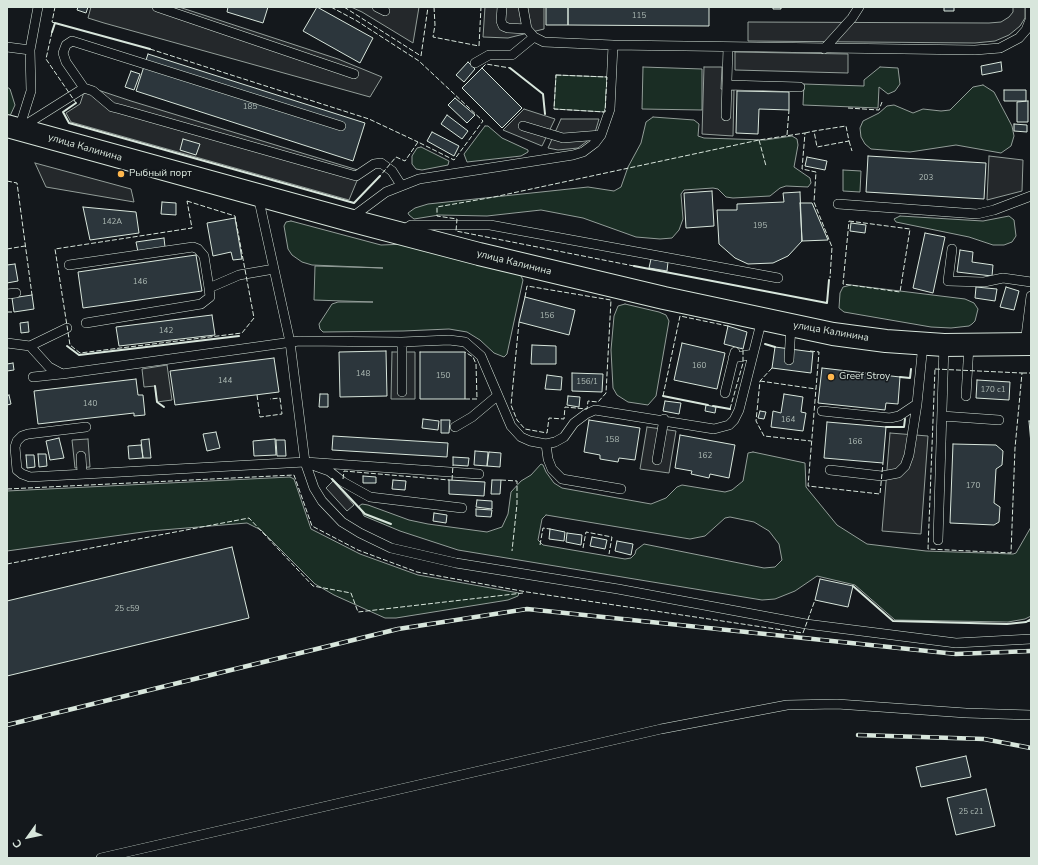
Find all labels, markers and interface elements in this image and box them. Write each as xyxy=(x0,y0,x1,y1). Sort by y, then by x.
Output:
house number: 115 xyxy=(632,11,646,21)
house number: 185 xyxy=(243,102,257,112)
street label: улица Калинина xyxy=(46,132,124,164)
place label: Рыбный порт xyxy=(129,168,192,180)
marker: Рыбный порт xyxy=(116,169,126,179)
house number: 203 xyxy=(919,173,933,183)
house number: 142А xyxy=(102,217,122,227)
house number: 195 xyxy=(753,221,767,231)
street label: улица Калинина xyxy=(475,248,553,278)
house number: 146 xyxy=(133,277,147,287)
house number: 156 xyxy=(540,311,554,321)
street label: улица Калинина xyxy=(792,319,870,345)
house number: 142 xyxy=(159,326,173,336)
house number: 160 xyxy=(692,361,706,371)
house number: 148 xyxy=(356,369,370,379)
house number: 150 xyxy=(436,371,450,381)
place label: Greef Stroy xyxy=(839,371,890,383)
marker: Greef Stroy xyxy=(826,372,836,382)
house number: 144 xyxy=(218,376,232,386)
house number: 156/1 xyxy=(576,377,598,387)
house number: 170 с1 xyxy=(980,385,1006,395)
house number: 140 xyxy=(83,399,97,409)
house number: 164 xyxy=(781,415,795,425)
house number: 158 xyxy=(605,435,619,445)
house number: 166 xyxy=(848,437,862,447)
house number: 162 xyxy=(698,451,712,461)
house number: 170 xyxy=(966,481,980,491)
house number: 25 с59 xyxy=(114,604,140,614)
house number: 25 с21 xyxy=(958,807,984,817)
north arrow xyxy=(8,817,48,857)
text: С xyxy=(9,837,26,851)

